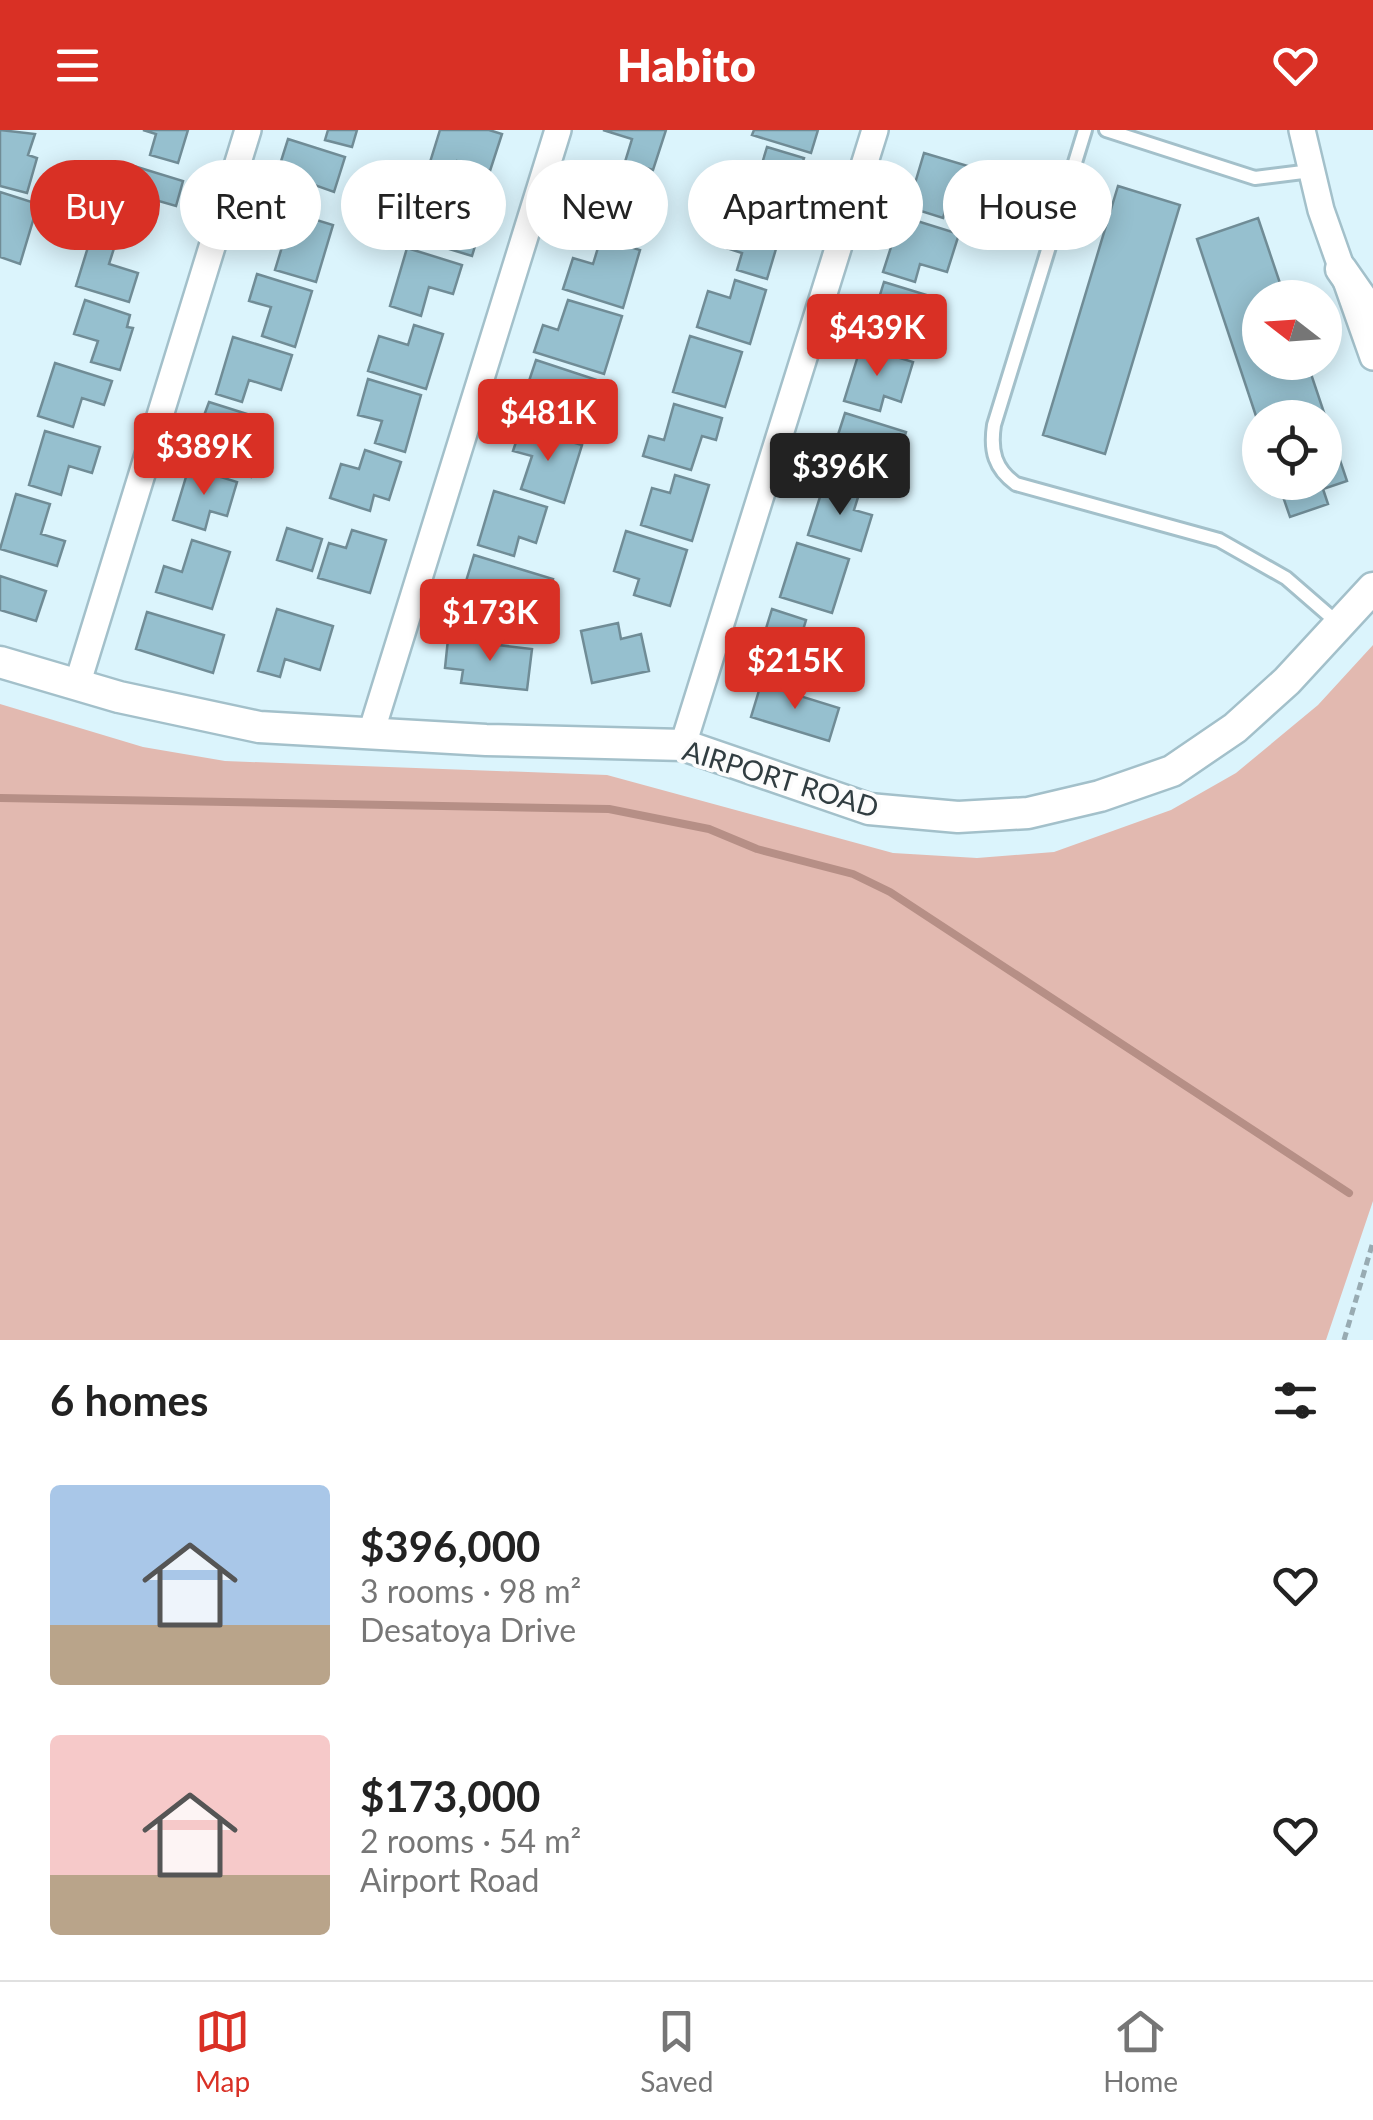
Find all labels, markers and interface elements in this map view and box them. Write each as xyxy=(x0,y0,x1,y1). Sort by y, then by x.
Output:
icon: menu xyxy=(50,38,105,93)
text: Habito xyxy=(617,38,756,92)
icon: heart xyxy=(1268,38,1323,93)
chip: Buy xyxy=(30,160,160,250)
chip: Rent xyxy=(180,160,321,250)
chip: Filters xyxy=(341,160,506,250)
chip: New xyxy=(526,160,668,250)
chip: Apartment xyxy=(688,160,923,250)
chip: House xyxy=(943,160,1112,250)
north arrow xyxy=(1242,280,1342,380)
map controls xyxy=(1242,280,1342,500)
pin: $439K xyxy=(807,294,947,379)
text: $439K xyxy=(829,307,925,346)
pin: $481K xyxy=(478,379,618,464)
text: $481K xyxy=(500,392,596,431)
button: locate xyxy=(1242,400,1342,500)
pin: $389K xyxy=(134,413,274,498)
text: $389K xyxy=(156,426,252,465)
pin: $396K xyxy=(770,433,910,518)
text: $396K xyxy=(792,446,888,485)
pin: $173K xyxy=(420,579,560,664)
text: $173K xyxy=(442,592,538,631)
pin: $215K xyxy=(725,627,865,712)
text: $215K xyxy=(747,640,843,679)
street label: AIRPORT ROAD xyxy=(679,732,883,824)
icon: filters xyxy=(1268,1373,1323,1428)
text: 6 homes xyxy=(50,1375,208,1425)
text: $396,000 xyxy=(360,1521,540,1571)
icon: home xyxy=(130,1525,250,1645)
icon: heart xyxy=(1268,1558,1323,1613)
text: 3 rooms · 98 m² xyxy=(360,1571,581,1610)
text: Desatoya Drive xyxy=(360,1610,576,1649)
text: $173,000 xyxy=(360,1771,540,1821)
icon: home xyxy=(130,1775,250,1895)
icon: heart xyxy=(1268,1808,1323,1863)
text: 2 rooms · 54 m² xyxy=(360,1821,581,1860)
text: Airport Road xyxy=(360,1860,539,1899)
tab: Map xyxy=(195,2004,250,2098)
tab: Saved xyxy=(640,2004,713,2098)
tab: Home xyxy=(1103,2004,1178,2098)

